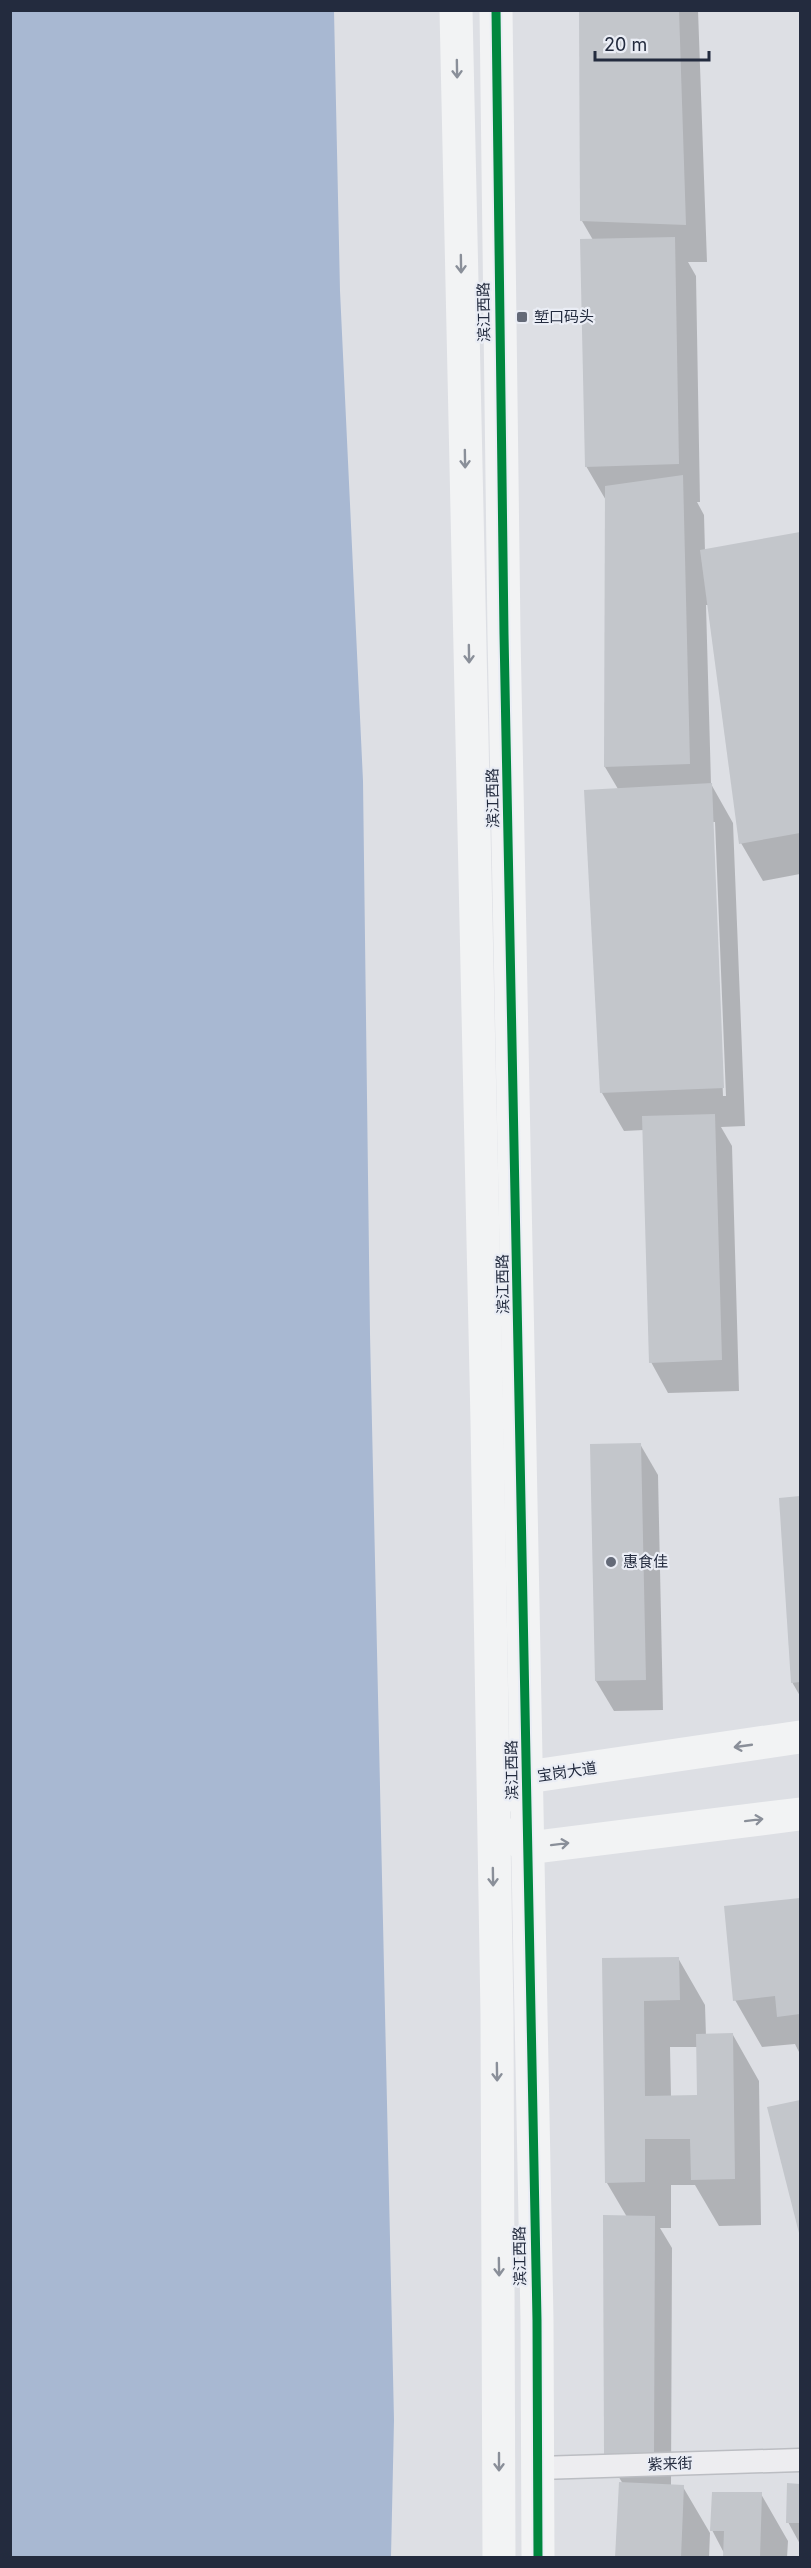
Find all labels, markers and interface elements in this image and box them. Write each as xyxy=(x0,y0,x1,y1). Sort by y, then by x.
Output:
scale bar xyxy=(595,24,709,62)
text: 20 m xyxy=(604,34,647,55)
one-way arrow xyxy=(451,58,463,78)
one-way arrow xyxy=(455,253,466,273)
street label: 滨江西路 xyxy=(473,282,494,342)
place label: 堑口码头 xyxy=(534,307,594,326)
marker: 堑口码头 xyxy=(515,310,529,324)
one-way arrow xyxy=(459,448,471,468)
one-way arrow xyxy=(463,643,475,663)
street label: 滨江西路 xyxy=(482,768,503,828)
street label: 滨江西路 xyxy=(492,1254,513,1314)
place label: 惠食佳 xyxy=(623,1552,668,1571)
marker: 惠食佳 xyxy=(604,1555,618,1569)
street label: 滨江西路 xyxy=(501,1740,522,1800)
one-way arrow xyxy=(733,1740,753,1751)
street label: 宝岗大道 xyxy=(536,1758,598,1785)
one-way arrow xyxy=(744,1814,763,1825)
one-way arrow xyxy=(550,1839,570,1850)
one-way arrow xyxy=(488,1867,499,1887)
one-way arrow xyxy=(491,2062,503,2082)
street label: 滨江西路 xyxy=(509,2226,530,2286)
one-way arrow xyxy=(493,2257,505,2277)
one-way arrow xyxy=(493,2452,505,2472)
street label: 紫来街 xyxy=(647,2453,693,2474)

